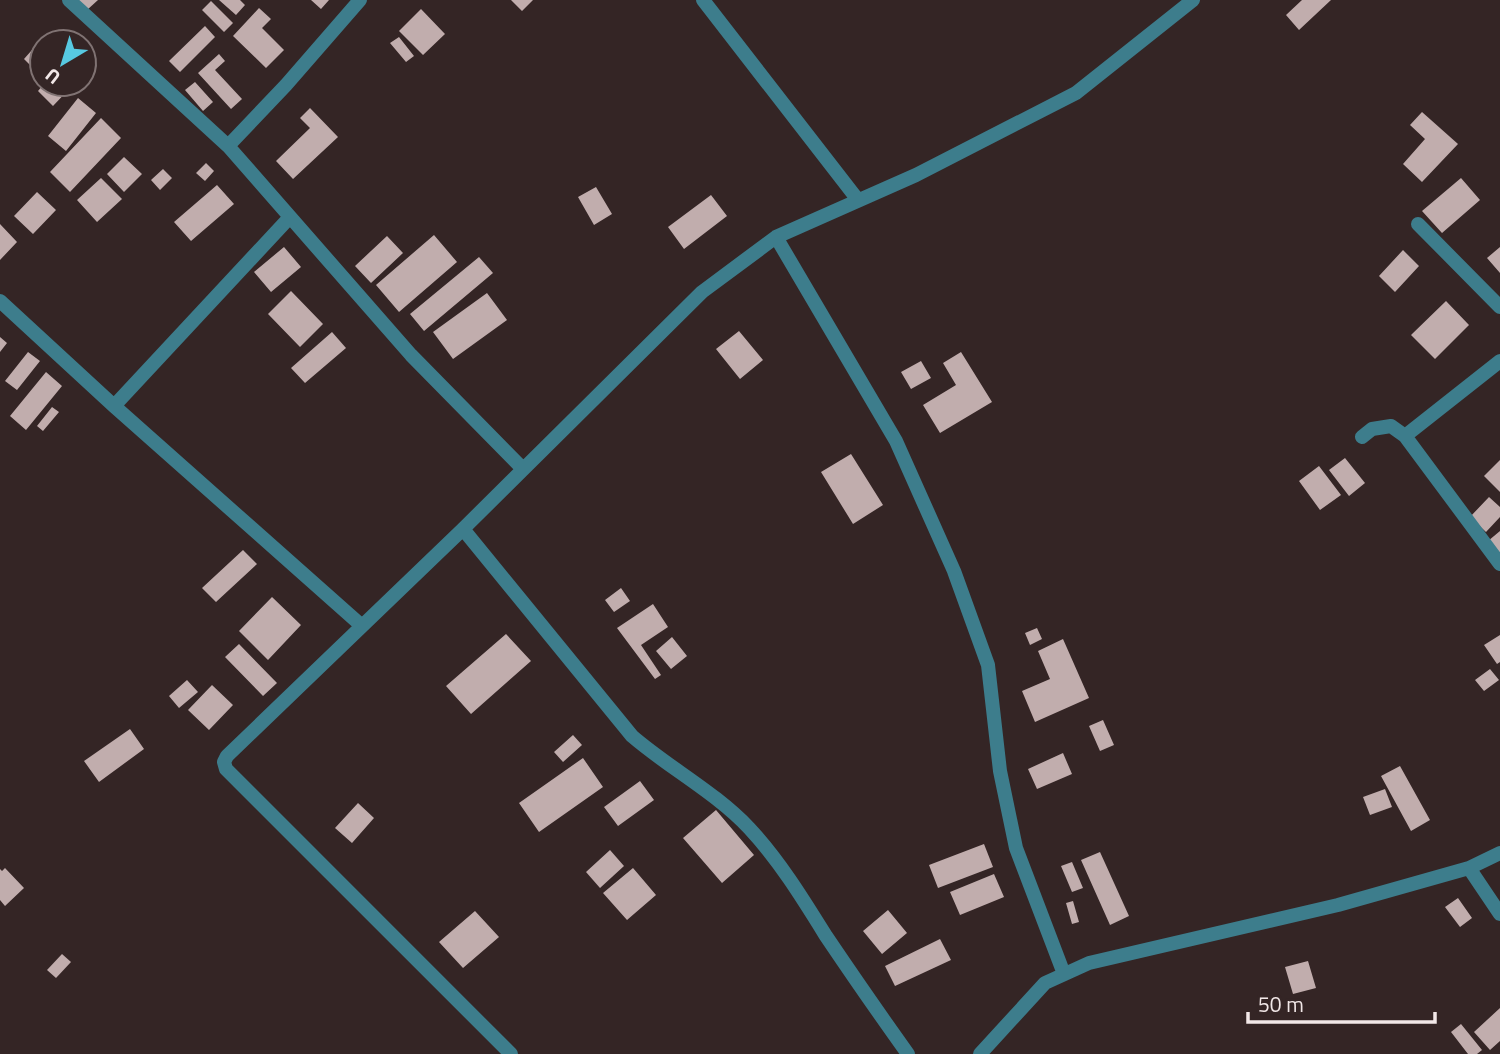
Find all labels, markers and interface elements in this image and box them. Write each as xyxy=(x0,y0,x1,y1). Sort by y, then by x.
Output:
north arrow xyxy=(28,28,98,98)
text: U xyxy=(38,62,66,92)
scale bar xyxy=(1248,981,1435,1025)
text: 50 m xyxy=(1258,988,1304,1020)

